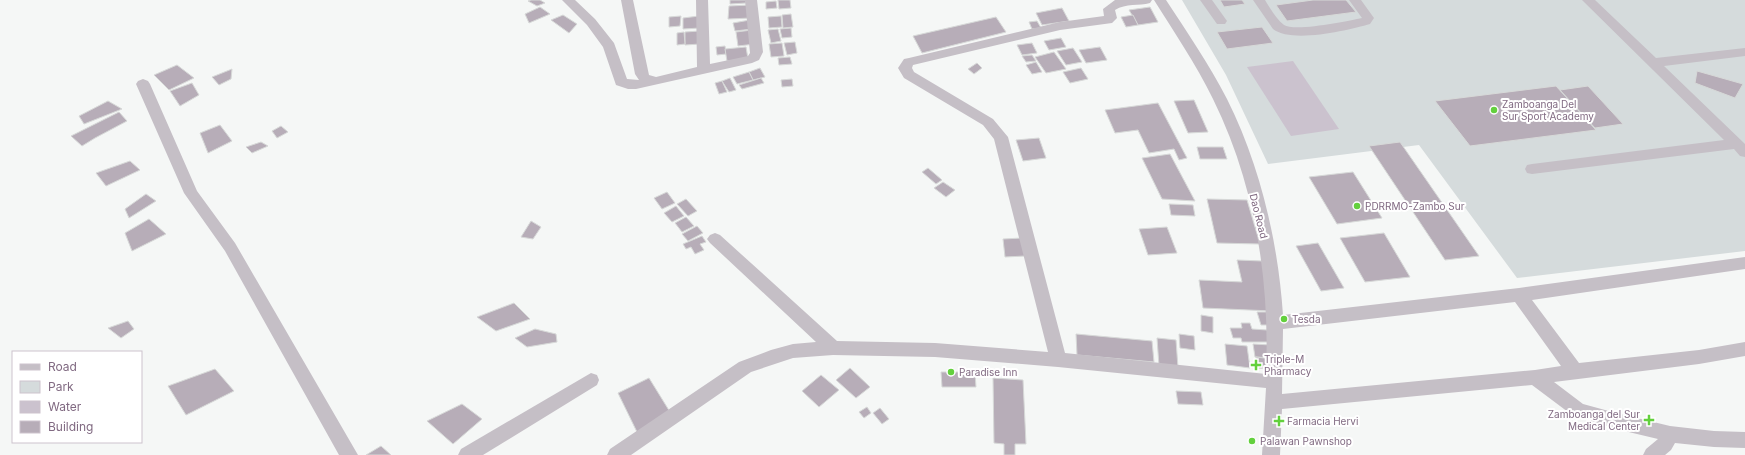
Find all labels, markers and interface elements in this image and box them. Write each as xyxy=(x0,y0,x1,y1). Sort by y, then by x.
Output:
place label: Zamboanga Del Sur Sport Academy xyxy=(1502,98,1594,122)
marker: Zamboanga Del Sur Sport Academy xyxy=(1489,105,1499,115)
street label: Dao Road xyxy=(1248,192,1270,240)
place label: PDRRMO-Zambo Sur xyxy=(1365,200,1465,212)
marker: PDRRMO-Zambo Sur xyxy=(1352,201,1362,211)
place label: Tesda xyxy=(1292,313,1321,325)
marker: Tesda xyxy=(1279,314,1289,324)
legend xyxy=(12,351,142,443)
place label: Triple-M Pharmacy xyxy=(1264,353,1312,377)
text: Road xyxy=(48,359,77,374)
marker: Triple-M Pharmacy xyxy=(1251,360,1261,370)
place label: Paradise Inn xyxy=(959,366,1017,378)
marker: Paradise Inn xyxy=(946,367,956,377)
text: Park xyxy=(48,379,74,394)
text: Water xyxy=(48,399,82,414)
place label: Zamboanga del Sur Medical Center xyxy=(1548,408,1640,432)
marker: Zamboanga del Sur Medical Center xyxy=(1643,414,1655,426)
place label: Farmacia Hervi xyxy=(1287,415,1358,427)
marker: Farmacia Hervi xyxy=(1274,416,1284,426)
text: Building xyxy=(48,419,93,434)
place label: Palawan Pawnshop xyxy=(1260,435,1352,447)
marker: Palawan Pawnshop xyxy=(1247,436,1257,446)

